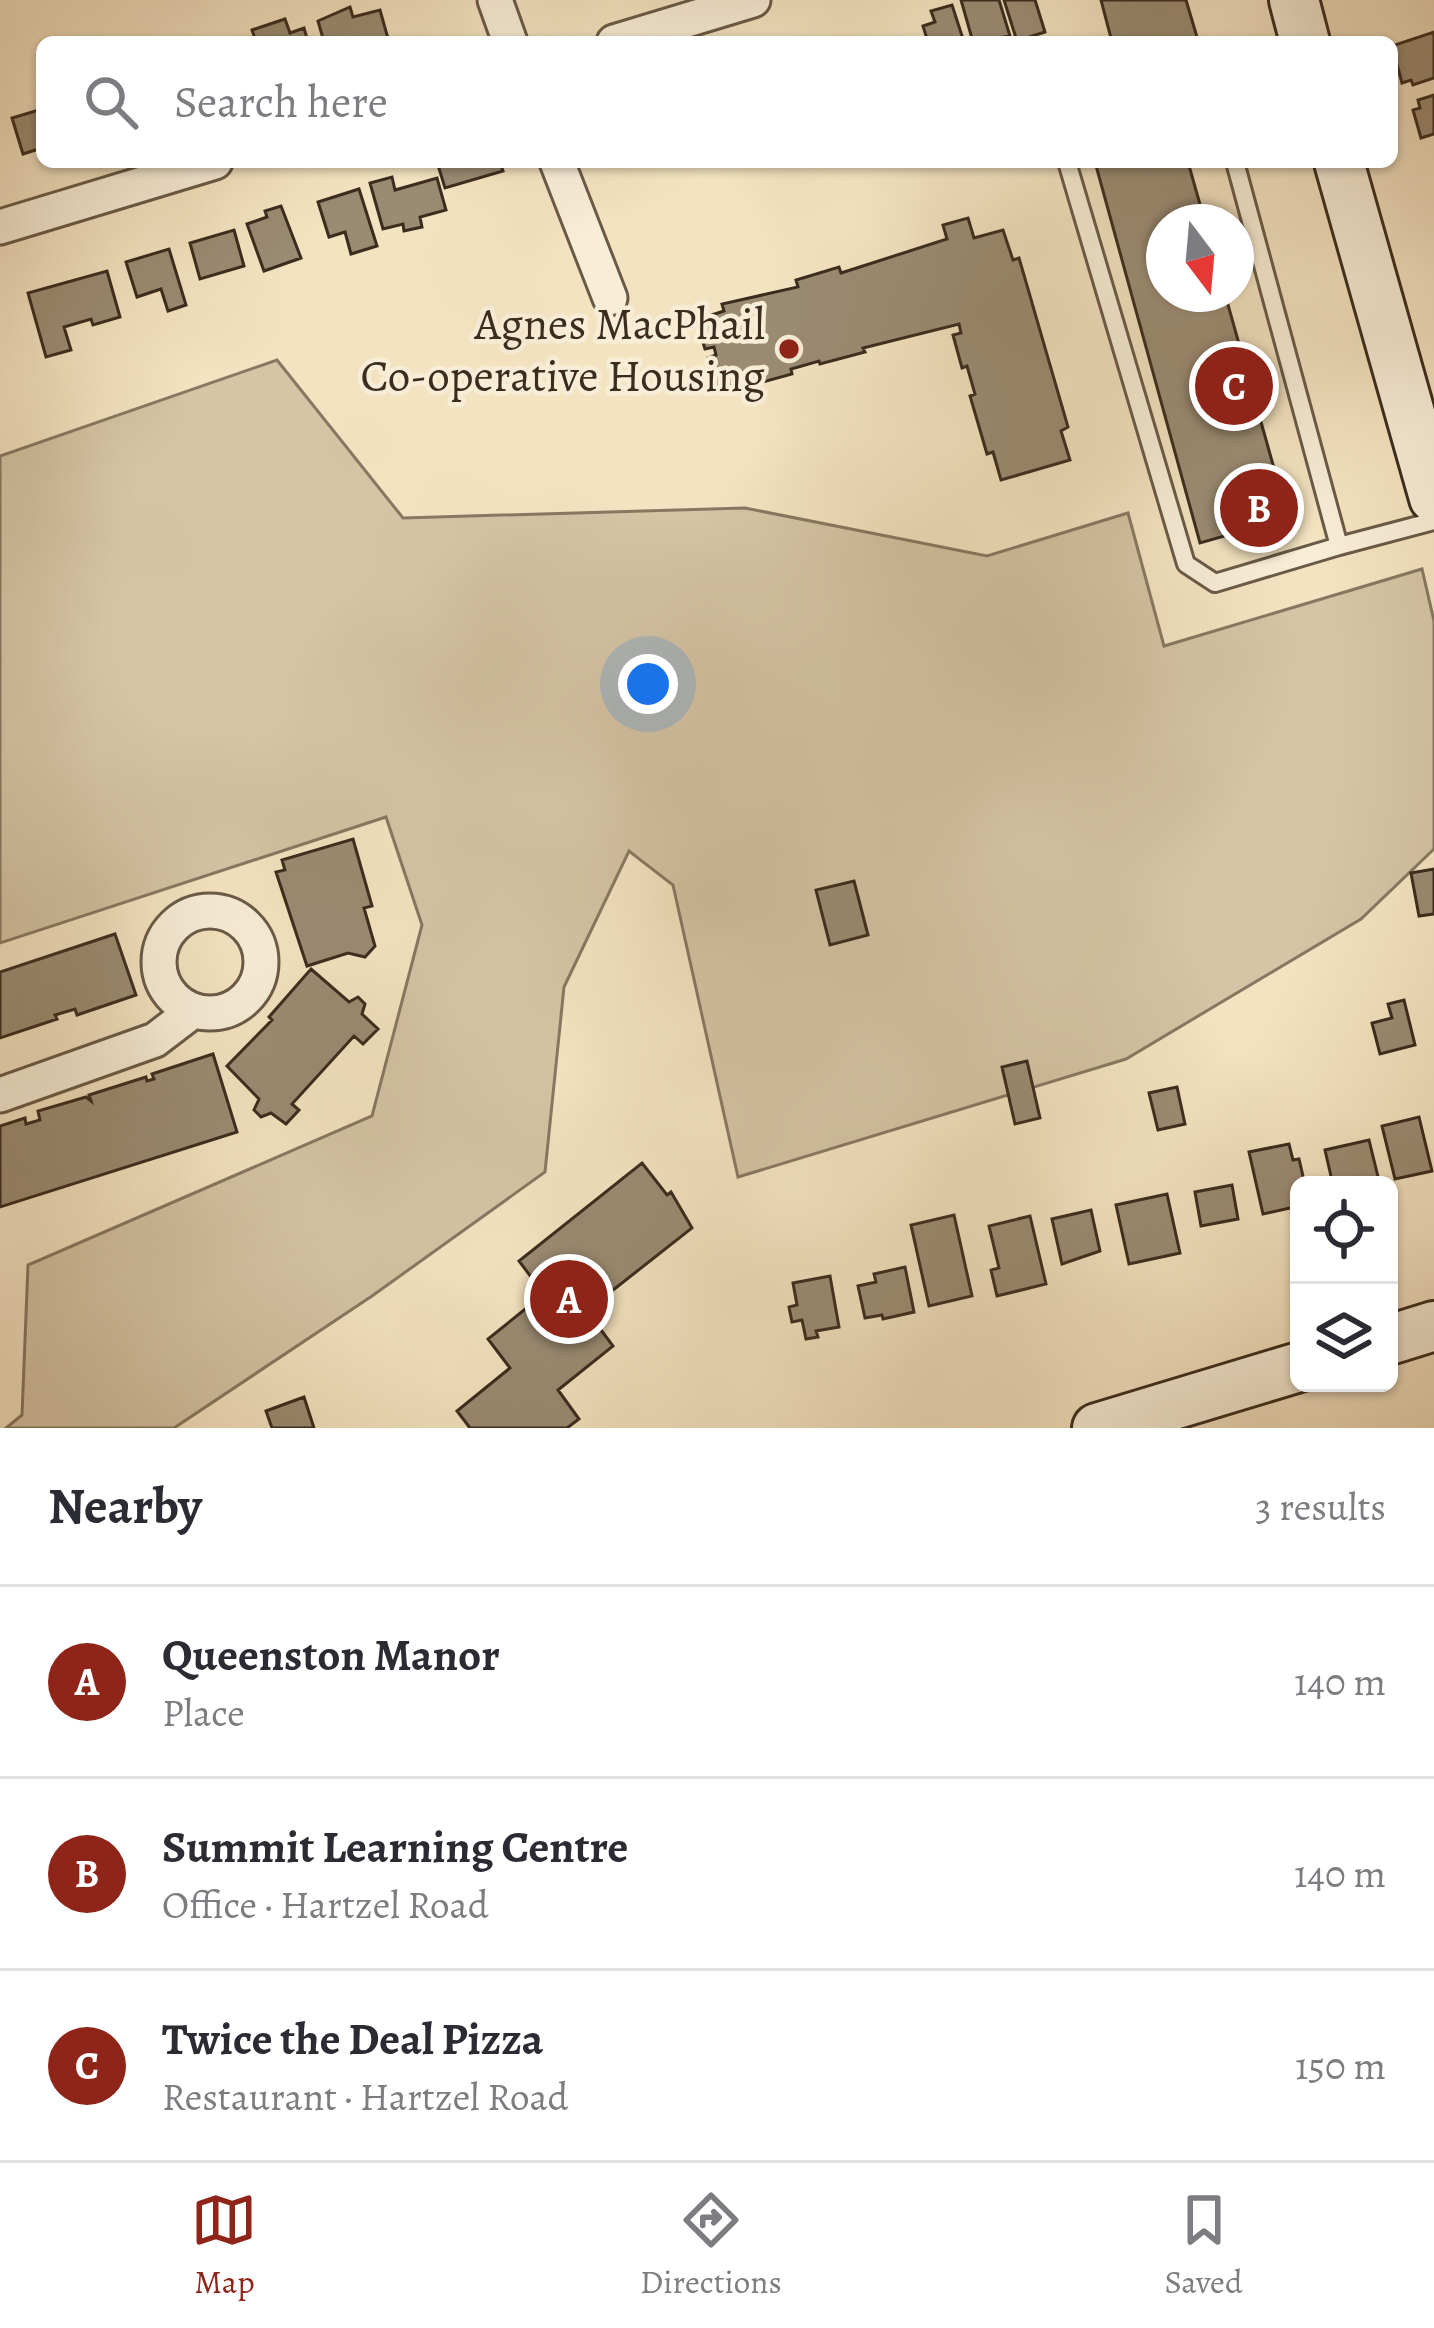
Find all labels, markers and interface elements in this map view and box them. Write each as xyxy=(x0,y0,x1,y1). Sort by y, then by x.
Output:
search box xyxy=(36,36,1398,168)
icon: search xyxy=(78,69,144,135)
text: Search here xyxy=(174,71,388,133)
north arrow xyxy=(1146,204,1254,312)
place label: Agnes MacPhail Co-operative Housing xyxy=(360,293,765,407)
marker: Agnes MacPhail Co-operative Housing xyxy=(776,336,802,362)
pin: C xyxy=(1195,341,1273,431)
pin: B xyxy=(1220,463,1298,553)
your location xyxy=(618,654,678,714)
map controls xyxy=(1290,1176,1398,1392)
button: locate xyxy=(1290,1176,1398,1284)
pin: A xyxy=(530,1254,608,1344)
button: layers xyxy=(1290,1284,1398,1392)
text: Nearby xyxy=(48,1471,202,1541)
text: 3 results xyxy=(1255,1480,1386,1533)
text: Queenston Manor xyxy=(162,1624,500,1686)
text: A xyxy=(75,1655,99,1708)
text: 140 m xyxy=(1294,1655,1386,1708)
text: Place xyxy=(162,1686,245,1739)
text: Summit Learning Centre xyxy=(162,1816,628,1878)
text: B xyxy=(75,1847,99,1900)
text: 140 m xyxy=(1294,1847,1386,1900)
text: Office · Hartzel Road xyxy=(162,1878,489,1931)
text: Twice the Deal Pizza xyxy=(162,2008,544,2070)
text: C xyxy=(75,2039,99,2092)
text: 150 m xyxy=(1295,2039,1386,2092)
text: Restaurant · Hartzel Road xyxy=(162,2070,569,2123)
tab: Map xyxy=(191,2187,257,2304)
tab: Directions xyxy=(640,2187,782,2304)
tab: Saved xyxy=(1164,2187,1243,2304)

